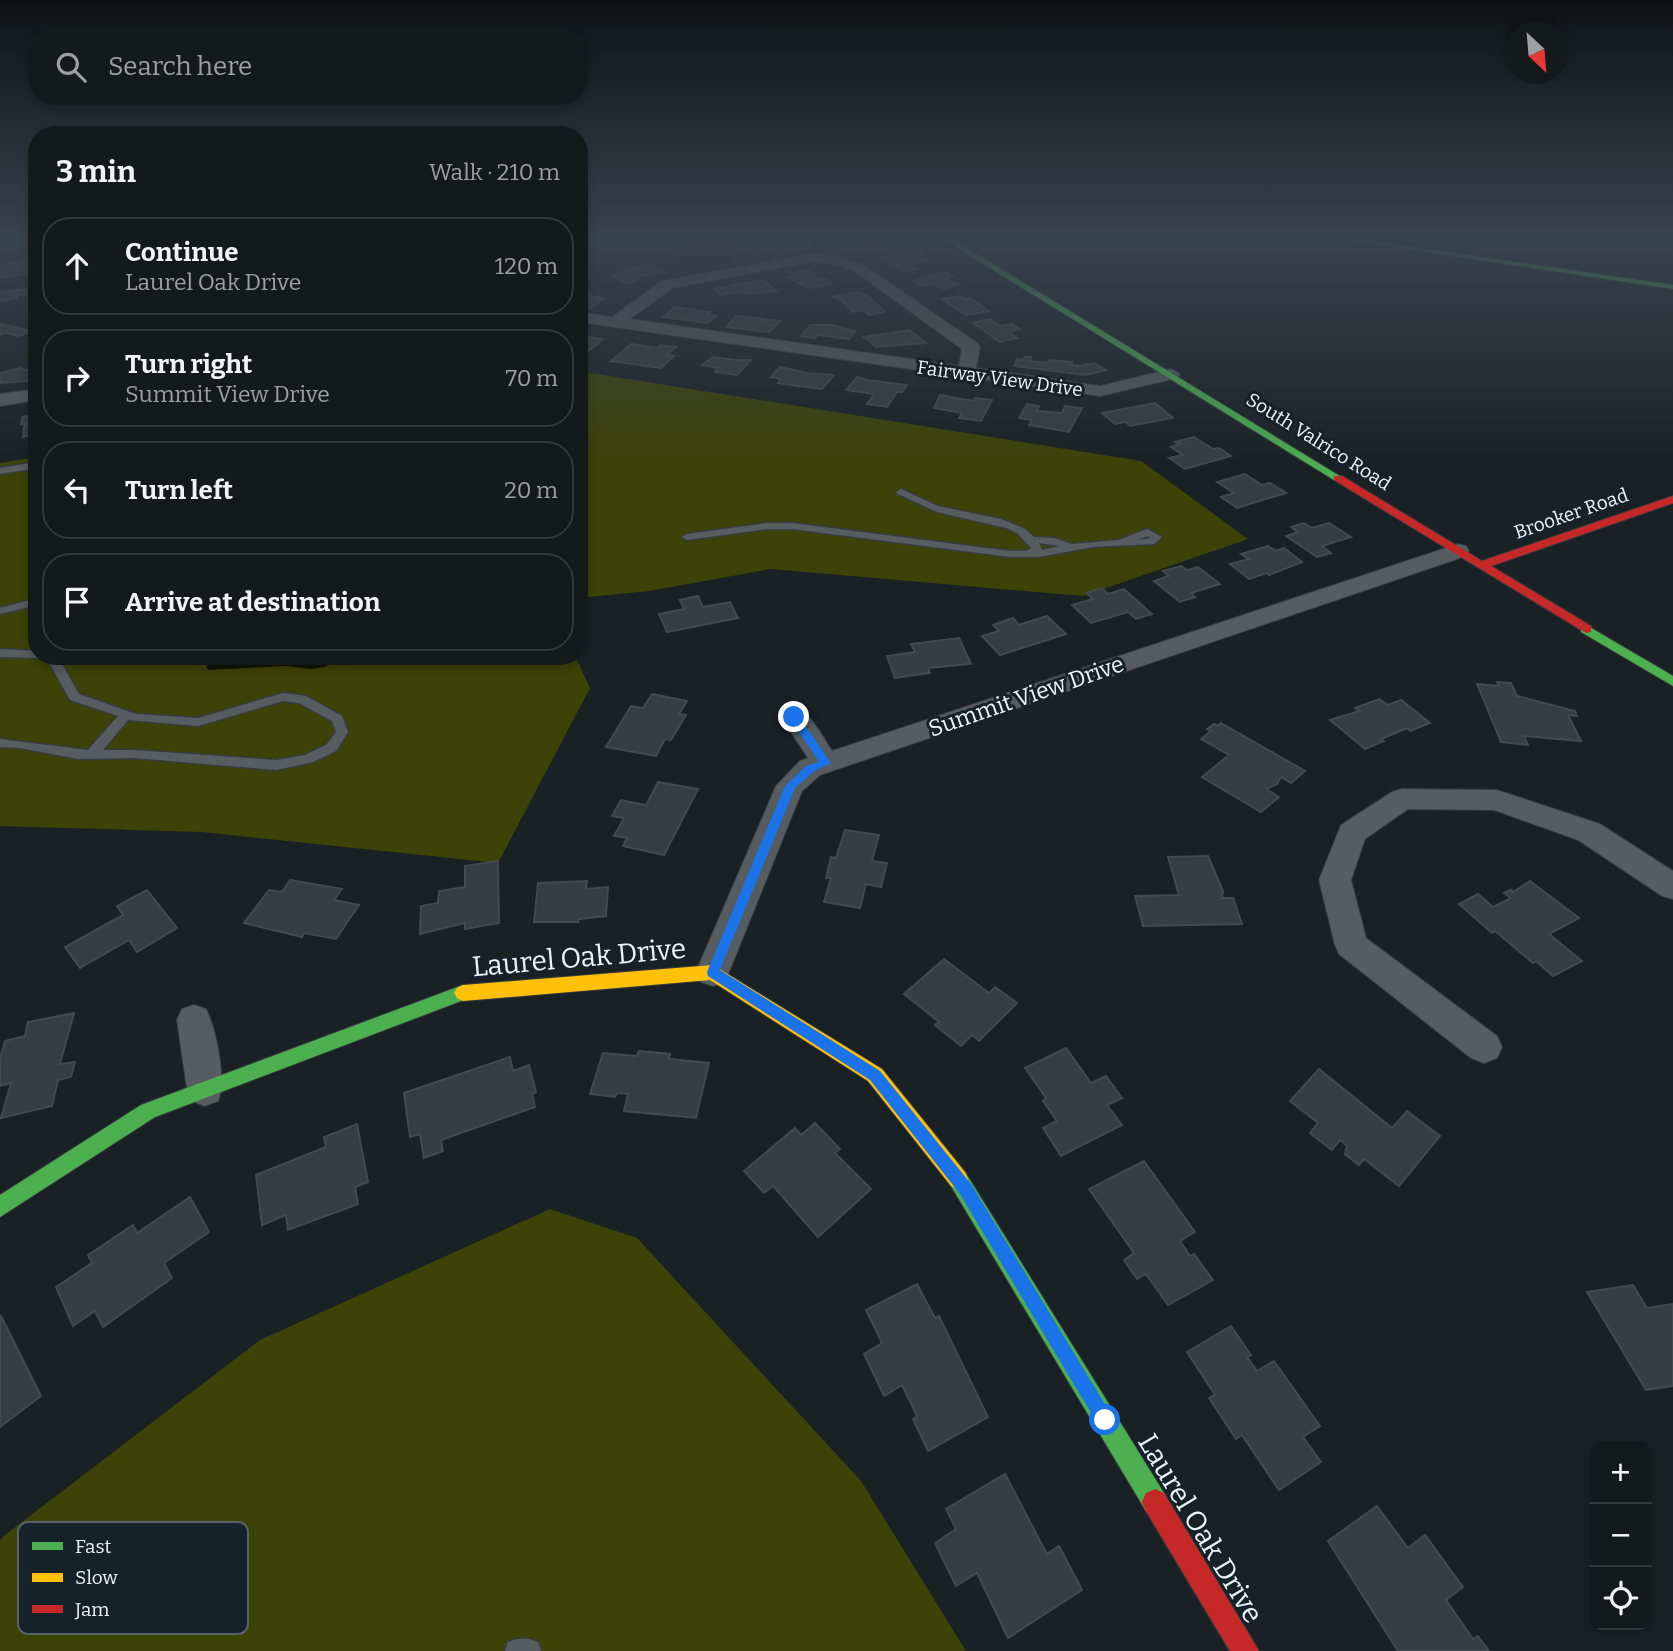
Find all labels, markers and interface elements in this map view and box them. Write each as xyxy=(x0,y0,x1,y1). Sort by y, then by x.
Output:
north arrow xyxy=(1505,21,1568,84)
search box xyxy=(28,28,588,105)
icon: search xyxy=(52,48,90,86)
text: Search here xyxy=(108,51,252,82)
text: 3 min xyxy=(56,154,136,190)
text: Walk · 210 m xyxy=(429,158,560,186)
text: Continue xyxy=(125,237,239,268)
icon: ahead xyxy=(58,247,96,285)
text: 120 m xyxy=(495,252,558,280)
text: Laurel Oak Drive xyxy=(125,268,301,296)
text: Turn right xyxy=(125,349,252,380)
street label: Fairway View Drive xyxy=(916,355,1084,402)
icon: right xyxy=(58,359,96,397)
text: 70 m xyxy=(506,364,558,392)
text: Summit View Drive xyxy=(125,380,330,408)
street label: South Valrico Road xyxy=(1242,388,1395,495)
icon: left xyxy=(58,471,96,509)
text: Turn left xyxy=(125,475,233,506)
text: 20 m xyxy=(504,476,558,504)
street label: Brooker Road xyxy=(1511,483,1631,544)
icon: arrive xyxy=(58,583,96,621)
text: Arrive at destination xyxy=(125,587,380,618)
street label: Summit View Drive xyxy=(925,649,1127,743)
route end xyxy=(778,701,809,732)
street label: Laurel Oak Drive xyxy=(471,932,687,983)
route start xyxy=(1089,1404,1120,1435)
street label: Laurel Oak Drive xyxy=(1131,1428,1270,1629)
map controls xyxy=(1589,1441,1652,1630)
button: + xyxy=(1589,1441,1652,1504)
button: − xyxy=(1589,1504,1652,1567)
legend xyxy=(18,1522,248,1634)
text: Fast xyxy=(75,1535,112,1558)
text: Slow xyxy=(75,1566,118,1589)
button: locate xyxy=(1589,1567,1652,1630)
text: Jam xyxy=(74,1598,109,1621)

